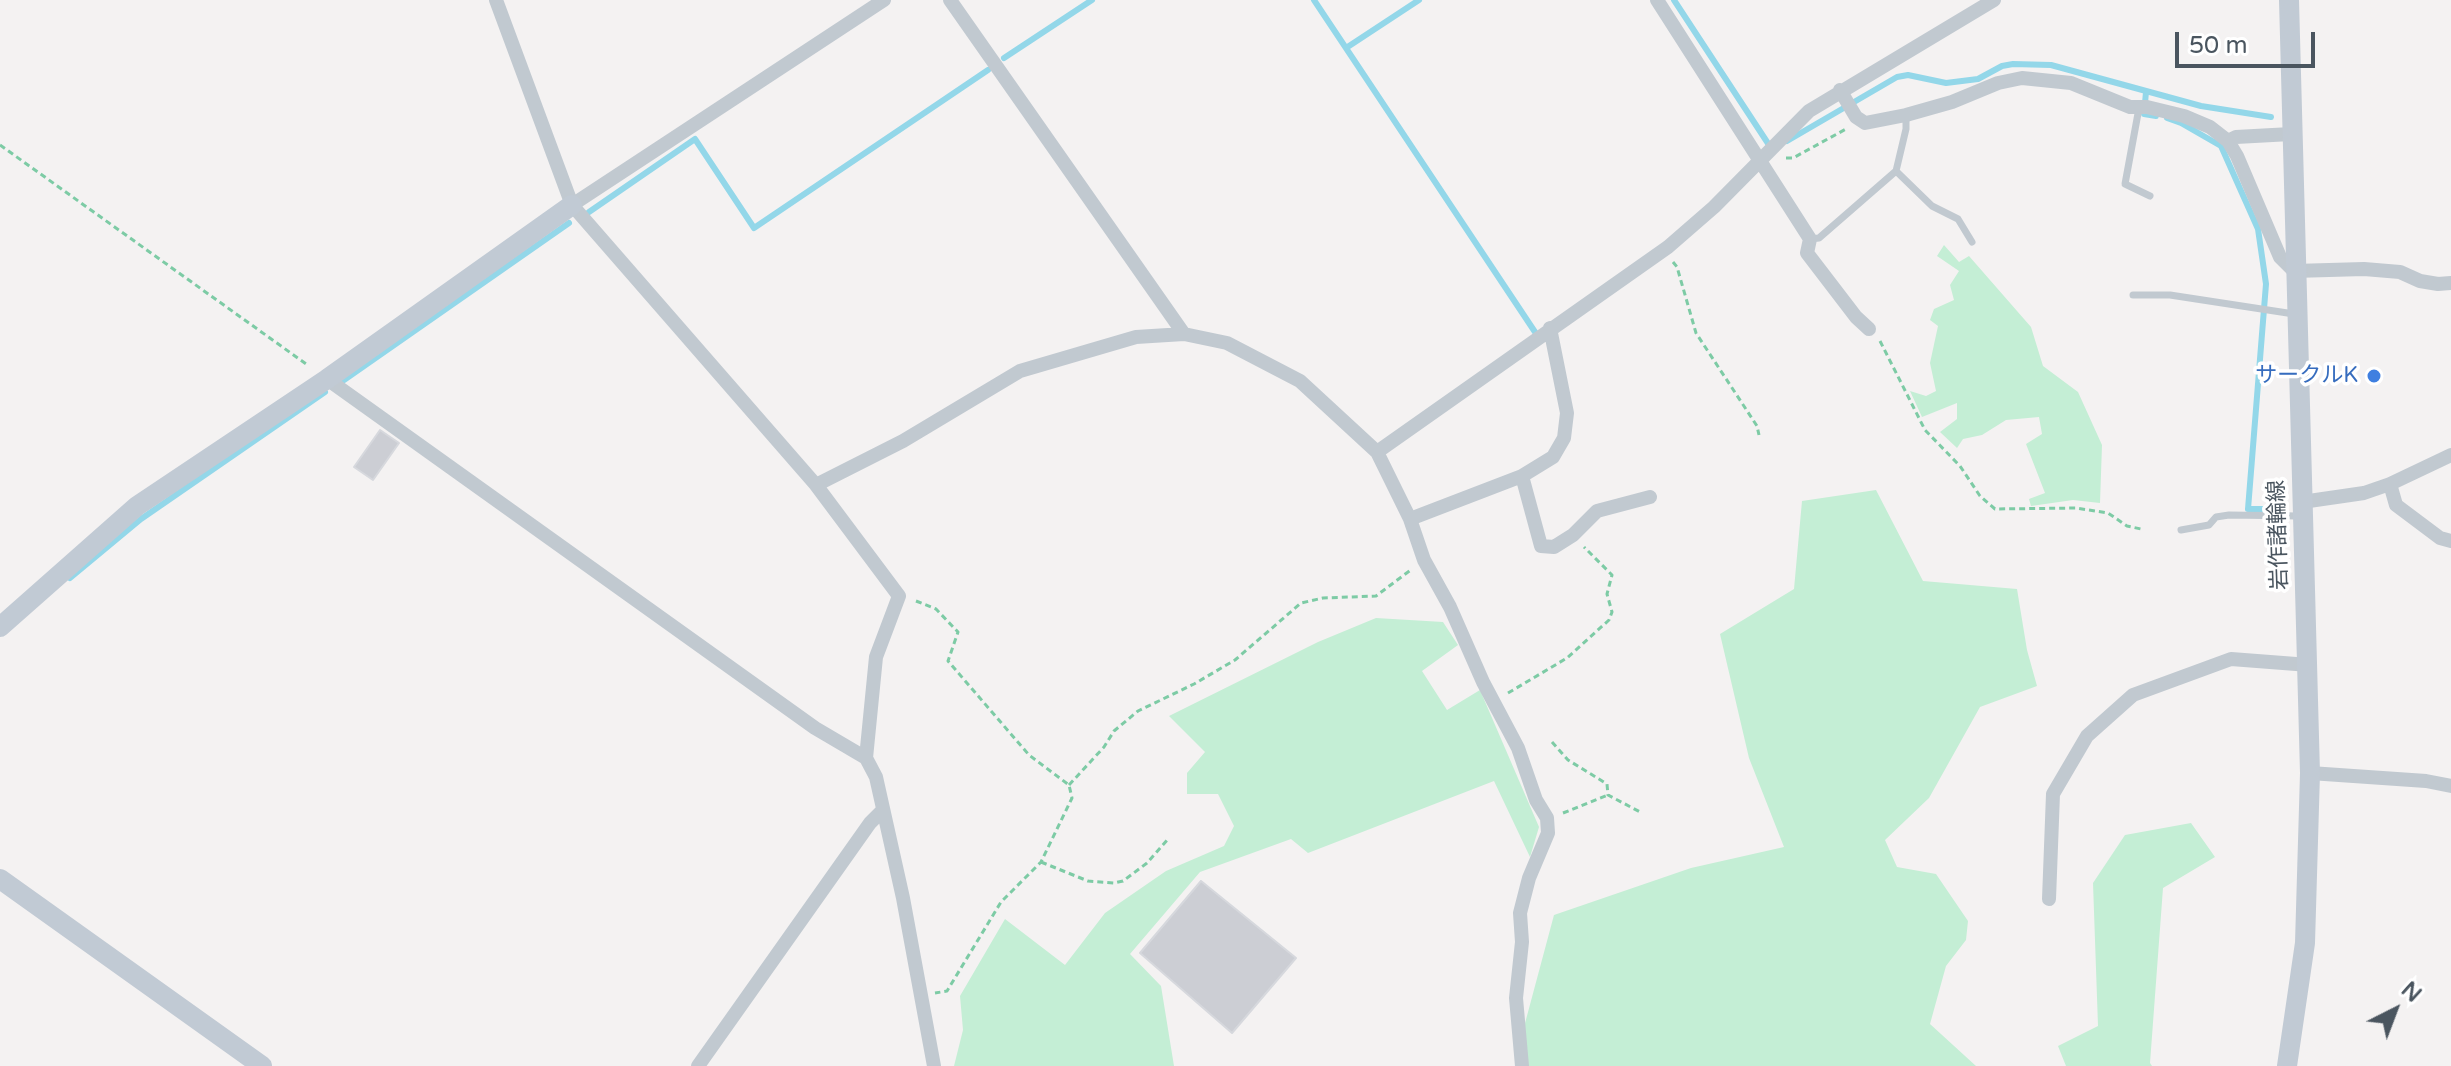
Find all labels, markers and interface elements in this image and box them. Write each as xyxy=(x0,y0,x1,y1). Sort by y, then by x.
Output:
scale bar xyxy=(2179,16,2319,66)
text: 50 m xyxy=(2189,31,2247,60)
place label: サークルK xyxy=(2255,363,2358,389)
marker: サークルK xyxy=(2365,367,2383,385)
street label: 岩作諸輪線 xyxy=(2264,480,2294,590)
north arrow xyxy=(2355,970,2435,1050)
text: N xyxy=(2396,977,2426,1008)

